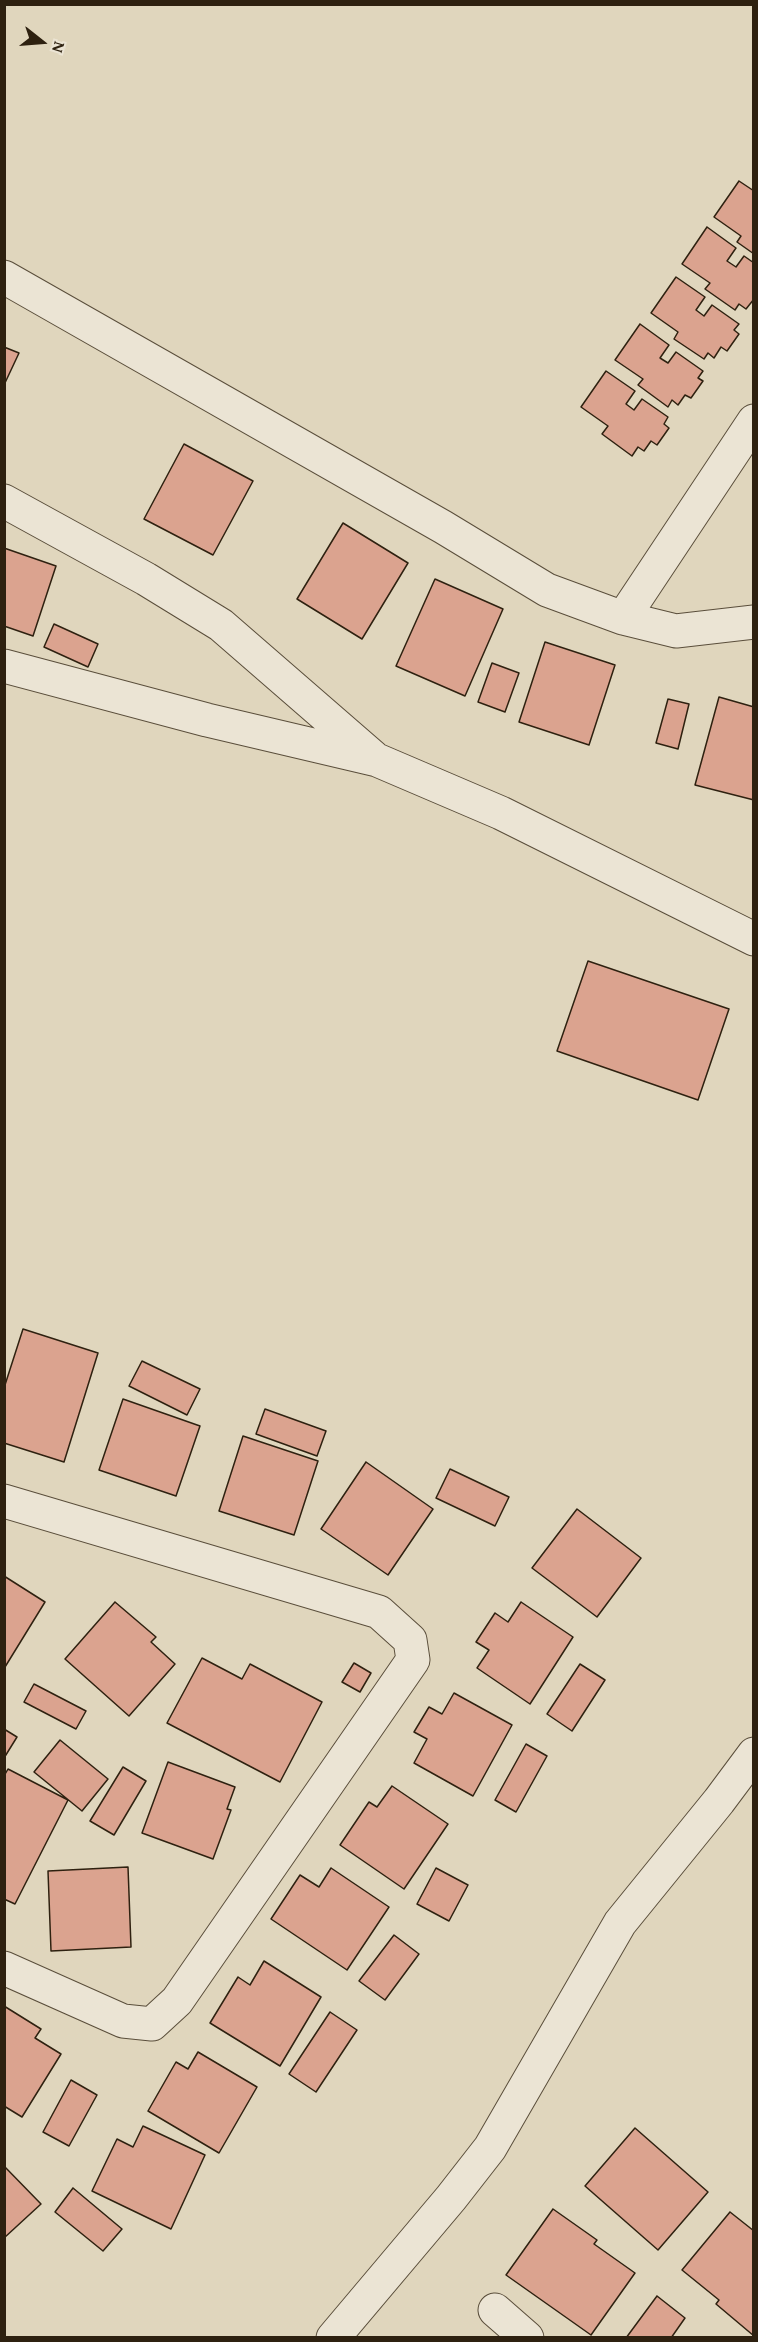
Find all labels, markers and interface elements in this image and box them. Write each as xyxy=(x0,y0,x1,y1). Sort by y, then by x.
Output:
north arrow xyxy=(12,12,72,72)
text: N xyxy=(46,39,72,56)

